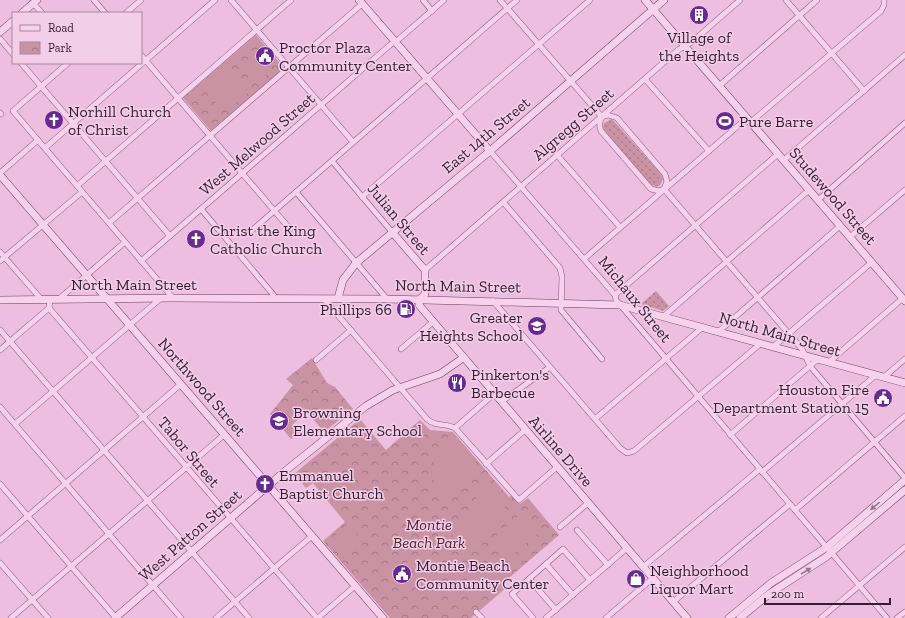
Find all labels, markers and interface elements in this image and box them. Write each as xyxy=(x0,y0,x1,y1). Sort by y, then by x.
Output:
building icon: Village of the Heights xyxy=(688,4,710,26)
legend xyxy=(12,12,142,64)
text: Road xyxy=(48,21,74,35)
place label: Village of the Heights xyxy=(659,28,739,65)
place label: Proctor Plaza Community Center xyxy=(279,38,413,75)
text: Park xyxy=(48,41,73,55)
public building icon: Proctor Plaza Community Center xyxy=(254,45,276,67)
street label: Algregg Street xyxy=(529,84,617,164)
street label: West Melwood Street xyxy=(195,89,319,199)
street label: East 14th Street xyxy=(438,93,534,177)
place label: Norhill Church of Christ xyxy=(68,102,171,139)
church icon: Norhill Church of Christ xyxy=(43,109,65,131)
sports icon: Pure Barre xyxy=(714,110,736,132)
place label: Pure Barre xyxy=(739,112,813,131)
street label: Studewood Street xyxy=(786,143,880,249)
street label: Julian Street xyxy=(364,179,434,259)
place label: Christ the King Catholic Church xyxy=(210,221,322,258)
church icon: Christ the King Catholic Church xyxy=(185,228,207,250)
street label: Michaux Street xyxy=(594,252,676,346)
street label: North Main Street xyxy=(71,275,197,294)
street label: North Main Street xyxy=(395,275,521,297)
fuel station icon: Phillips 66 xyxy=(395,298,417,320)
place label: Phillips 66 xyxy=(320,300,392,319)
place label: Greater Heights School xyxy=(419,308,523,345)
street label: North Main Street xyxy=(717,308,843,360)
school or university icon: Greater Heights School xyxy=(526,315,548,337)
street label: Northwood Street xyxy=(154,334,250,440)
place label: Pinkerton's Barbecue xyxy=(471,365,549,402)
restaurant icon: Pinkerton's Barbecue xyxy=(446,372,468,394)
place label: Houston Fire Department Station 15 xyxy=(713,380,869,417)
public building icon: Houston Fire Department Station 15 xyxy=(872,387,894,409)
place label: Browning Elementary School xyxy=(293,403,422,440)
school or university icon: Browning Elementary School xyxy=(268,410,290,432)
street label: Airline Drive xyxy=(525,411,597,491)
street label: Tabor Street xyxy=(154,413,224,491)
place label: Emmanuel Baptist Church xyxy=(279,466,384,503)
church icon: Emmanuel Baptist Church xyxy=(254,473,276,495)
street label: West Patton Street xyxy=(135,485,245,585)
one-way arrow xyxy=(870,501,881,510)
park label: Montie Beach Park xyxy=(393,515,465,552)
place label: Montie Beach Community Center xyxy=(416,556,550,593)
place label: Neighborhood Liquor Mart xyxy=(650,561,749,598)
public building icon: Montie Beach Community Center xyxy=(391,563,413,585)
one-way arrow xyxy=(800,567,811,574)
shop icon: Neighborhood Liquor Mart xyxy=(625,568,647,590)
scale bar xyxy=(765,580,890,606)
text: 200 m xyxy=(771,587,805,601)

